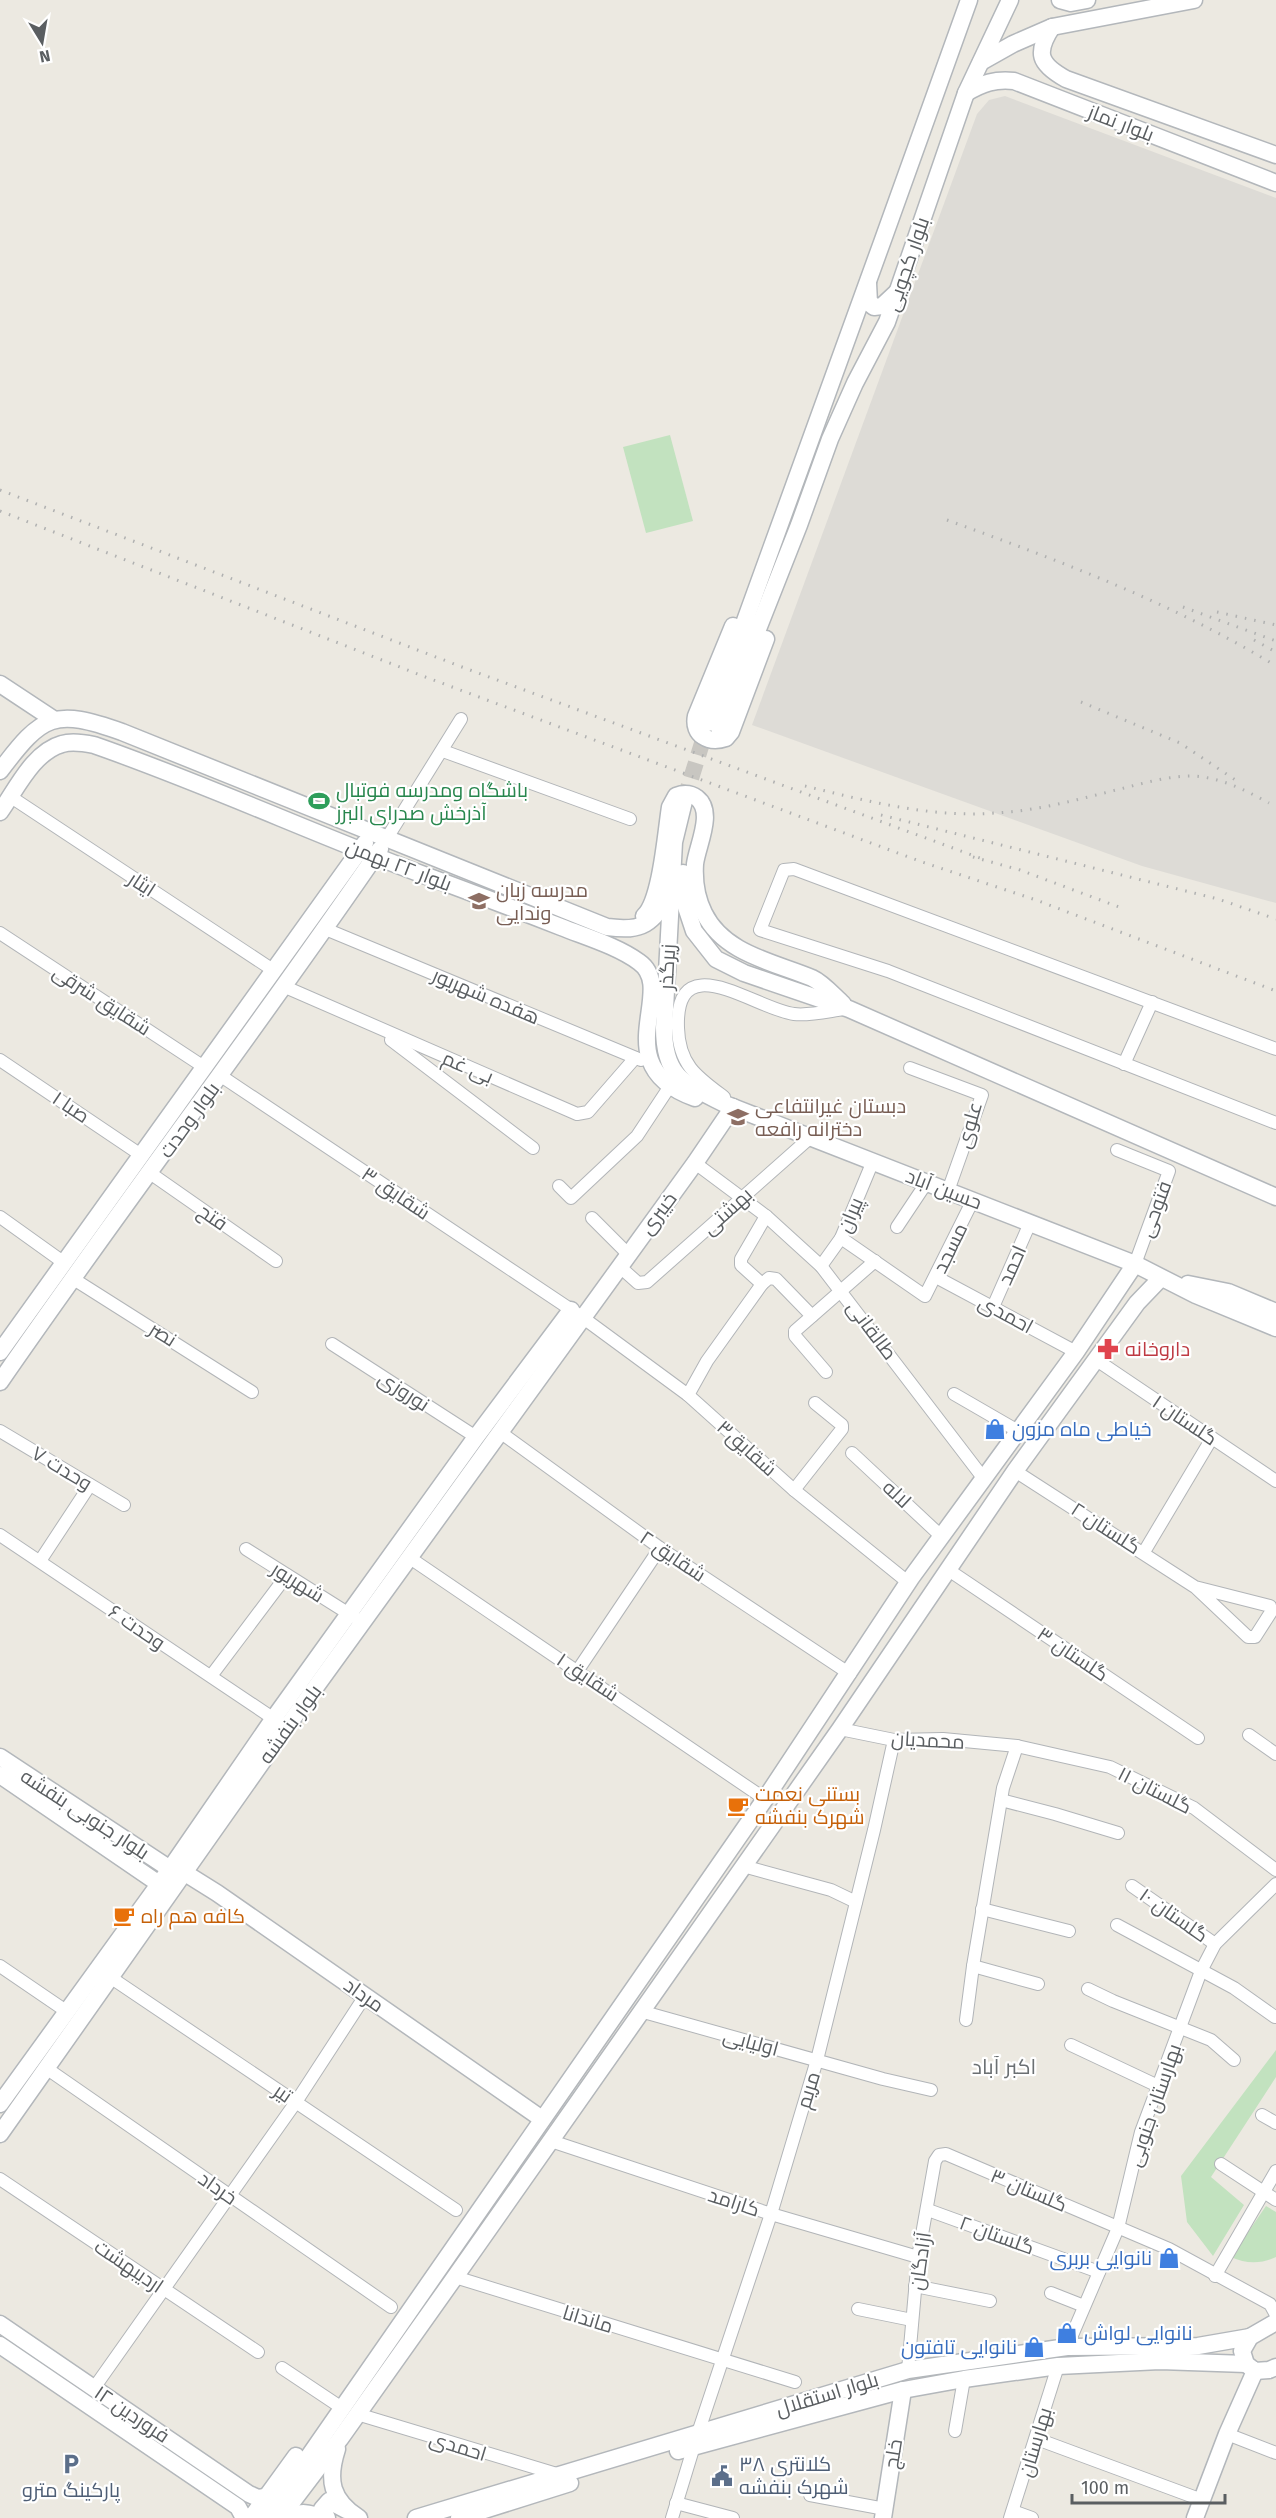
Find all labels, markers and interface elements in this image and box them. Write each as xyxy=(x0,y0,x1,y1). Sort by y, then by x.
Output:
north arrow xyxy=(12,12,72,72)
text: N xyxy=(38,46,52,67)
street label: بلوار نماز xyxy=(1084,99,1158,147)
street label: بلوار کچویی xyxy=(880,214,935,315)
place label: باشگاه ومدرسه فوتبال آذرخش صدرای البرز xyxy=(335,778,528,826)
sports icon: باشگاه ومدرسه فوتبال آذرخش صدرای البرز xyxy=(307,789,331,813)
street label: بلوار ۲۲ بهمن xyxy=(342,834,455,897)
street label: ایثار xyxy=(123,866,160,902)
place label: مدرسه زبان وندایی xyxy=(496,878,588,926)
school or university icon: مدرسه زبان وندایی xyxy=(467,889,491,913)
street label: زیرگذر xyxy=(654,943,680,992)
street label: شقایق شرقی xyxy=(48,959,155,1041)
street label: هفده شهریور xyxy=(427,962,543,1030)
street label: بی غم xyxy=(438,1046,497,1090)
street label: بلوار وحدت xyxy=(154,1078,224,1162)
street label: صبا ۱ xyxy=(48,1086,94,1128)
place label: دبستان غیرانتفاعی دخترانه رافعه xyxy=(755,1094,906,1141)
street label: علوی xyxy=(951,1099,988,1151)
school or university icon: دبستان غیرانتفاعی دخترانه رافعه xyxy=(726,1105,750,1129)
street label: شقایق ۳ xyxy=(357,1161,435,1225)
street label: حسین آباد xyxy=(902,1164,986,1215)
street label: فتوحی xyxy=(1134,1177,1177,1241)
street label: بهشتی xyxy=(697,1182,758,1241)
street label: خیبری xyxy=(634,1187,682,1240)
street label: پیران xyxy=(832,1193,869,1237)
street label: فتح xyxy=(192,1198,232,1237)
street label: مسجد xyxy=(928,1219,972,1277)
street label: احمد xyxy=(993,1242,1031,1288)
street label: احمدی xyxy=(974,1290,1038,1339)
street label: طالقانی xyxy=(841,1296,902,1365)
street label: نصر xyxy=(144,1316,181,1352)
pharmacy icon: داروخانه xyxy=(1096,1337,1120,1361)
place label: داروخانه xyxy=(1125,1337,1190,1361)
street label: نوروزی xyxy=(373,1366,434,1417)
street label: گلستان ۱ xyxy=(1147,1390,1222,1451)
street label: شقایق۳ xyxy=(712,1415,782,1482)
shop icon: خیاطی ماه مزون xyxy=(983,1417,1007,1441)
place label: خیاطی ماه مزون xyxy=(1012,1417,1152,1442)
street label: وحدت ۷ xyxy=(27,1441,97,1495)
street label: لاله xyxy=(878,1475,916,1513)
street label: گلستان ۲ xyxy=(1066,1497,1145,1560)
street label: شقایق ۲ xyxy=(635,1525,711,1588)
street label: شهریور xyxy=(266,1556,329,1608)
street label: وحدت ۶ xyxy=(104,1599,170,1655)
street label: گلستان ۳ xyxy=(1032,1621,1113,1687)
street label: شقایق ۱ xyxy=(552,1647,624,1707)
street label: بلوار بنفشه xyxy=(253,1680,327,1768)
street label: محمدیان xyxy=(891,1726,965,1755)
street label: گلستان ۱۱ xyxy=(1114,1761,1196,1820)
street label: بلوار جنوبی بنفشه xyxy=(16,1763,154,1865)
place label: بستنی نعمت شهرک بنفشه xyxy=(755,1782,864,1830)
cafe icon: بستنی نعمت شهرک بنفشه xyxy=(726,1794,750,1818)
street label: گلستان ۱۰ xyxy=(1134,1883,1213,1948)
cafe icon: کافه هم راه xyxy=(112,1904,136,1928)
place label: کافه هم راه xyxy=(141,1904,245,1930)
street label: مرداد xyxy=(339,1973,389,2017)
street label: اولیایی xyxy=(720,2023,781,2062)
street label: بهارستان جنوبی xyxy=(1122,2040,1187,2170)
district label: اکبر آباد xyxy=(972,2054,1036,2080)
street label: مریم xyxy=(791,2069,827,2112)
street label: تیر xyxy=(268,2078,297,2108)
street label: گلستان ۳ xyxy=(987,2163,1071,2218)
street label: خرداد xyxy=(194,2166,242,2210)
street label: کارامد xyxy=(705,2182,763,2222)
street label: گلستان ۲ xyxy=(956,2210,1038,2261)
street label: آزادگان xyxy=(904,2230,937,2292)
street label: اردیبهشت xyxy=(89,2234,168,2299)
place label: نانوایی بربری xyxy=(1050,2246,1152,2271)
shop icon: نانوایی بربری xyxy=(1157,2246,1181,2270)
street label: ماندانا xyxy=(560,2300,616,2338)
shop icon: نانوایی لواش xyxy=(1055,2321,1079,2345)
place label: نانوایی لواش xyxy=(1084,2321,1193,2346)
place label: نانوایی تافتون xyxy=(901,2335,1017,2360)
shop icon: نانوایی تافتون xyxy=(1022,2335,1046,2359)
street label: بلوار استقلال xyxy=(773,2367,882,2422)
street label: فروردین ۱۲ xyxy=(89,2380,174,2449)
street label: بهارستان xyxy=(1013,2404,1058,2480)
street label: احمدی xyxy=(426,2426,490,2467)
street label: خلج xyxy=(879,2437,909,2471)
parking icon: پارکینگ مترو xyxy=(59,2452,83,2476)
place label: کلانتری ۳۸ شهرک بنفشه xyxy=(739,2452,848,2500)
public building icon: کلانتری ۳۸ شهرک بنفشه xyxy=(710,2464,734,2488)
scale bar xyxy=(1072,2467,1225,2505)
text: 100 m xyxy=(1081,2477,1129,2499)
place label: پارکینگ مترو xyxy=(22,2478,121,2503)

